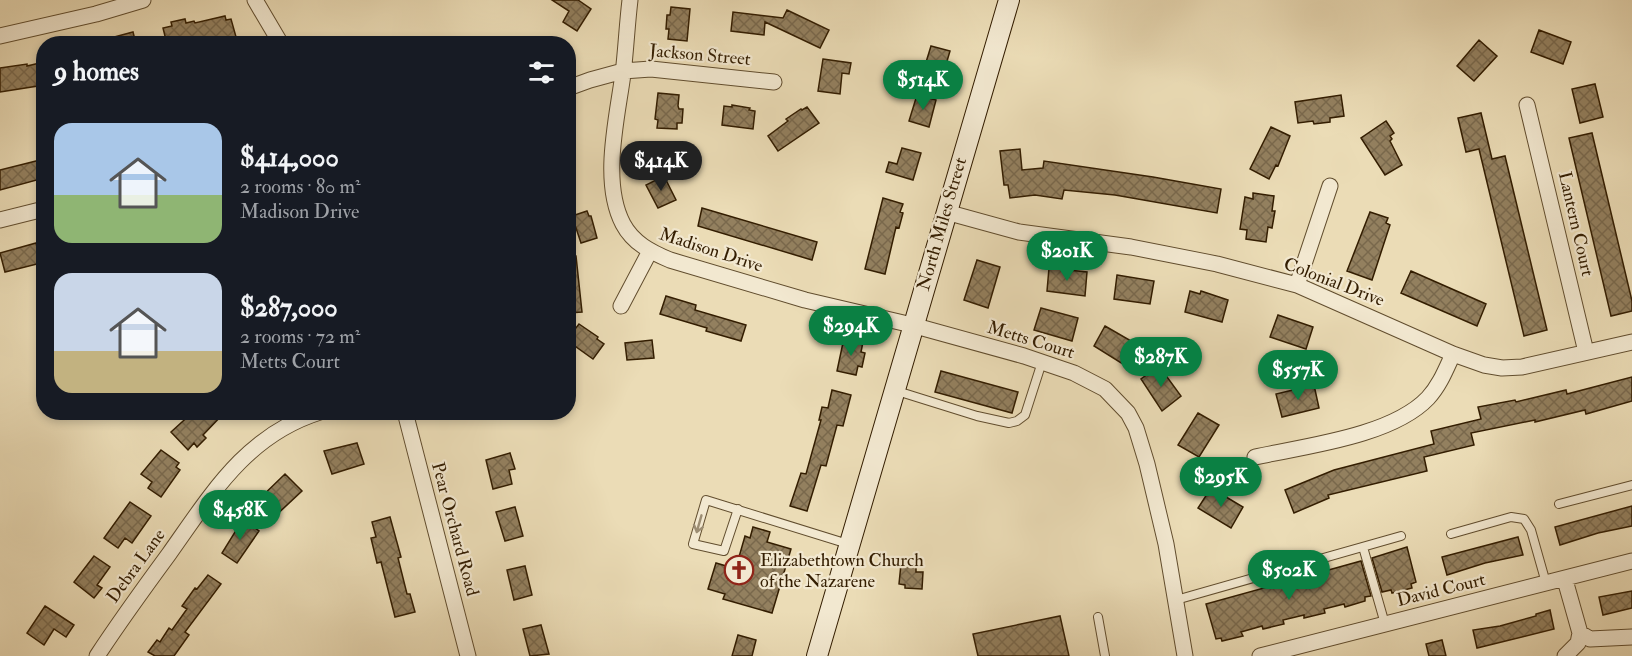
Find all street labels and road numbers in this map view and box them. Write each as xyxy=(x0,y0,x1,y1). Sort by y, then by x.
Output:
street label: Jackson Street xyxy=(648,39,752,71)
street label: North Miles Street xyxy=(912,154,972,293)
street label: Lantern Court xyxy=(1553,170,1599,279)
street label: Madison Drive xyxy=(656,222,766,278)
street label: Colonial Drive xyxy=(1280,252,1388,312)
street label: Metts Court xyxy=(985,316,1078,364)
street label: Pear Orchard Road xyxy=(426,460,484,599)
street label: Debra Lane xyxy=(101,524,171,608)
street label: David Court xyxy=(1394,568,1488,612)

